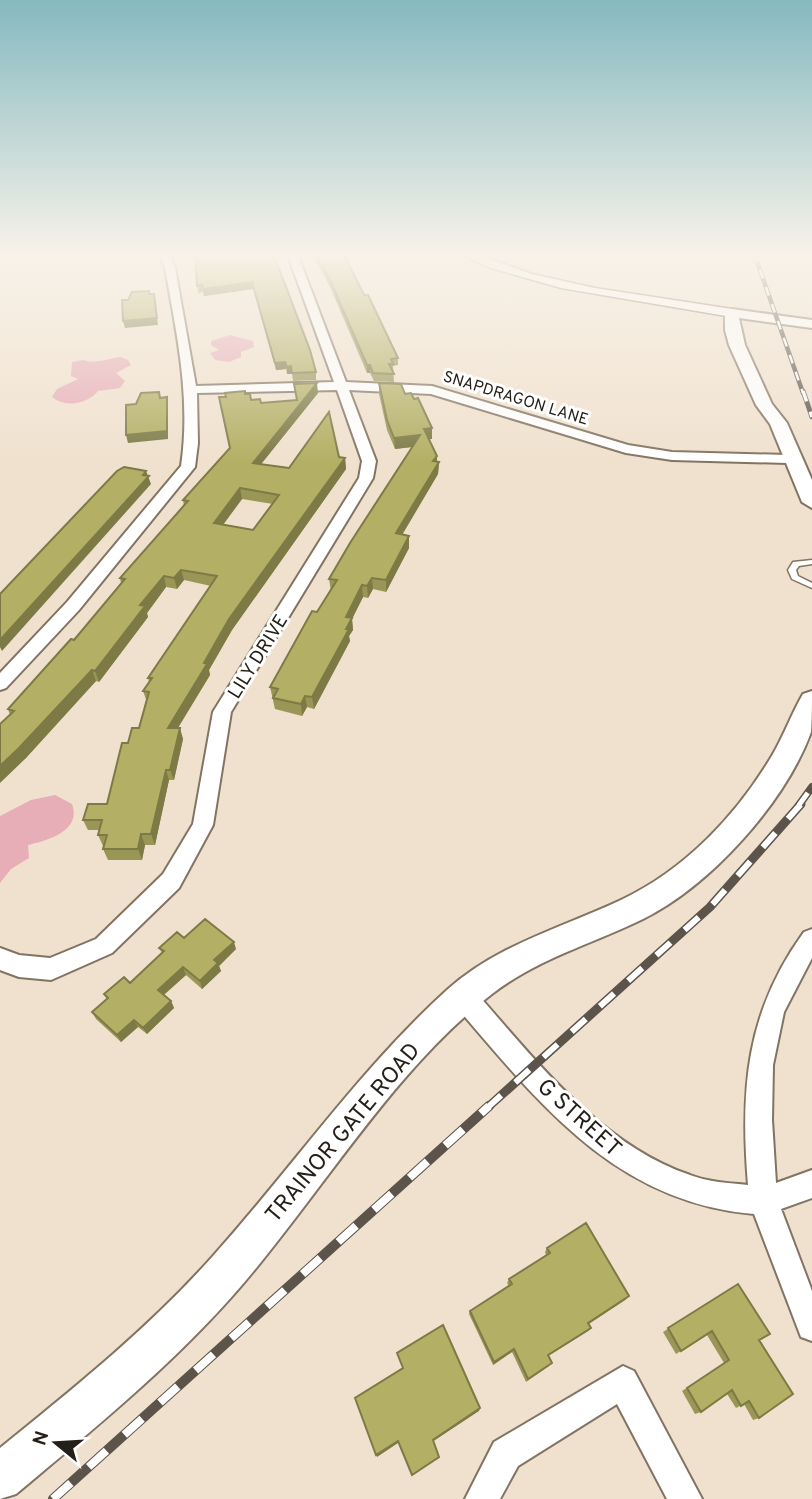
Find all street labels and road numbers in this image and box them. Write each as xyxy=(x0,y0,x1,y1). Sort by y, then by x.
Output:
street label: SNAPDRAGON LANE xyxy=(440,367,590,431)
street label: LILY DRIVE xyxy=(223,610,294,704)
street label: TRAINOR GATE ROAD xyxy=(260,1038,428,1229)
street label: G STREET xyxy=(530,1073,627,1164)

